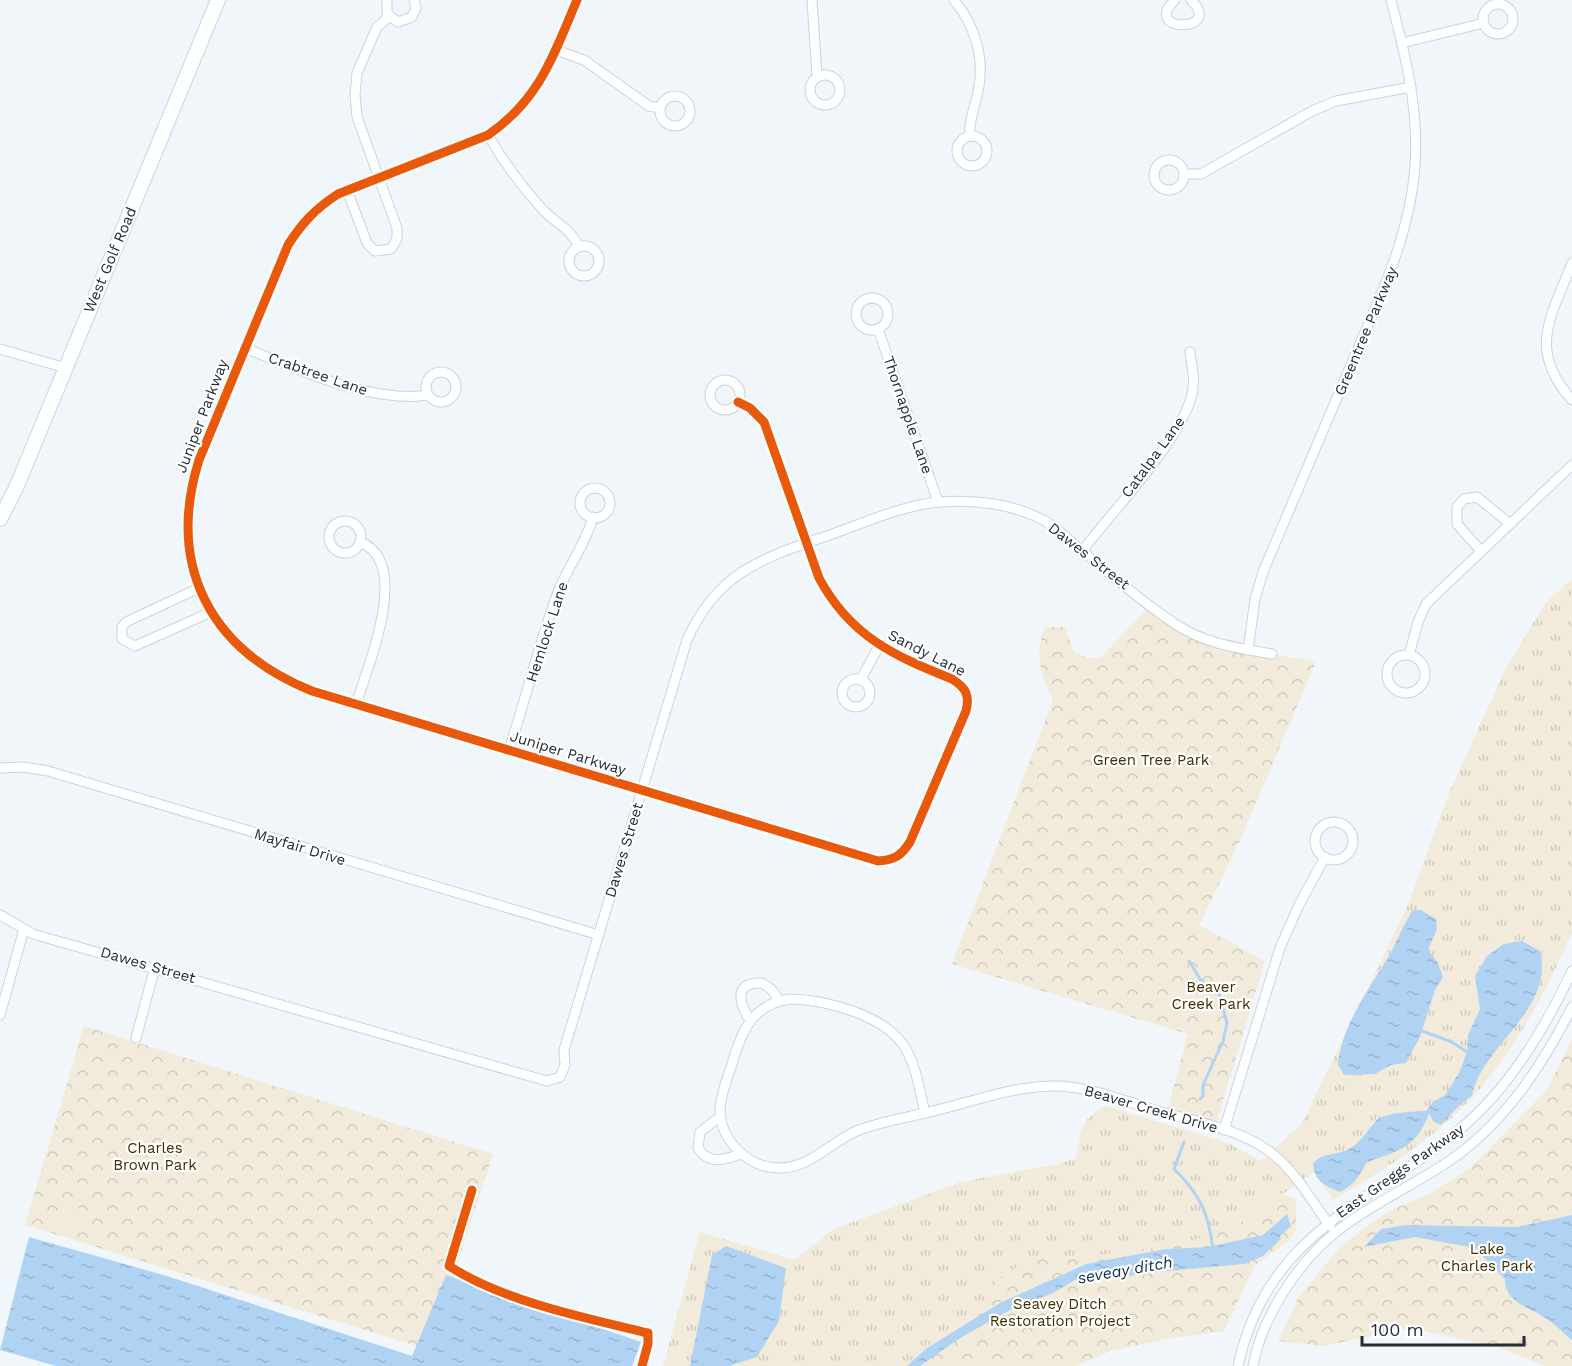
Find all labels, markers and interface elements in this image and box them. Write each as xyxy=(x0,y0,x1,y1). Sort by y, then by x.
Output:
street label: West Golf Road xyxy=(80,204,140,316)
street label: Greentree Parkway xyxy=(1331,264,1401,398)
street label: Crabtree Lane xyxy=(266,349,370,399)
street label: Thornapple Lane xyxy=(879,354,937,476)
street label: Juniper Parkway xyxy=(172,356,232,475)
street label: Catalpa Lane xyxy=(1118,413,1188,501)
street label: Dawes Street xyxy=(1045,519,1134,594)
street label: Hemlock Lane xyxy=(522,580,572,684)
street label: Sandy Lane xyxy=(885,626,969,680)
street label: Juniper Parkway xyxy=(508,727,628,779)
park label: Green Tree Park xyxy=(1093,751,1210,769)
street label: Dawes Street xyxy=(601,800,647,900)
street label: Mayfair Drive xyxy=(252,825,348,869)
street label: Dawes Street xyxy=(98,943,198,987)
park label: Beaver Creek Park xyxy=(1171,978,1251,1013)
street label: Beaver Creek Drive xyxy=(1082,1081,1220,1137)
street label: East Greggs Parkway xyxy=(1333,1120,1468,1222)
park label: Charles Brown Park xyxy=(113,1139,197,1174)
park label: Lake Charles Park xyxy=(1441,1240,1534,1275)
water label: seveay ditch xyxy=(1076,1252,1174,1288)
park label: Seavey Ditch Restoration Project xyxy=(990,1295,1131,1330)
scale bar xyxy=(1362,1309,1524,1347)
text: 100 m xyxy=(1371,1319,1424,1340)

